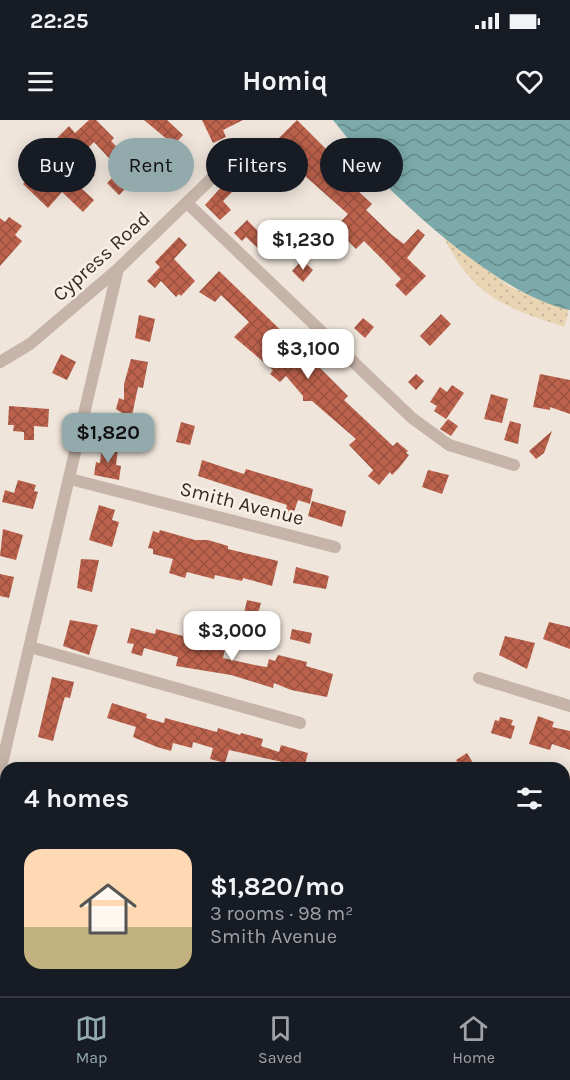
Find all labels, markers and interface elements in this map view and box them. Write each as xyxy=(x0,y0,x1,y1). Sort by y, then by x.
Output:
text: 22:25 xyxy=(30,8,89,34)
icon: menu xyxy=(24,65,57,98)
text: Homiq xyxy=(242,65,328,97)
icon: heart xyxy=(513,65,546,98)
chip: Buy xyxy=(18,138,96,192)
chip: Rent xyxy=(108,138,194,192)
chip: Filters xyxy=(206,138,308,192)
chip: New xyxy=(320,138,403,192)
street label: Cypress Road xyxy=(48,207,155,306)
pin: $1,230 xyxy=(254,220,352,271)
text: $1,230 xyxy=(271,228,335,251)
pin: $3,100 xyxy=(259,329,357,380)
text: $3,100 xyxy=(276,337,340,360)
pin: $1,820 xyxy=(59,413,157,464)
text: $1,820 xyxy=(76,421,140,444)
street label: Smith Avenue xyxy=(178,477,306,530)
pin: $3,000 xyxy=(183,611,281,662)
text: $3,000 xyxy=(197,619,267,642)
icon: filters xyxy=(513,782,546,815)
text: 4 homes xyxy=(24,783,129,814)
text: $1,820/mo xyxy=(210,871,344,902)
icon: home xyxy=(72,873,144,945)
text: 3 rooms · 98 m² xyxy=(210,902,353,925)
text: Smith Avenue xyxy=(210,925,337,948)
tab: Map xyxy=(75,1012,108,1067)
tab: Saved xyxy=(258,1012,302,1067)
tab: Home xyxy=(452,1012,495,1067)

